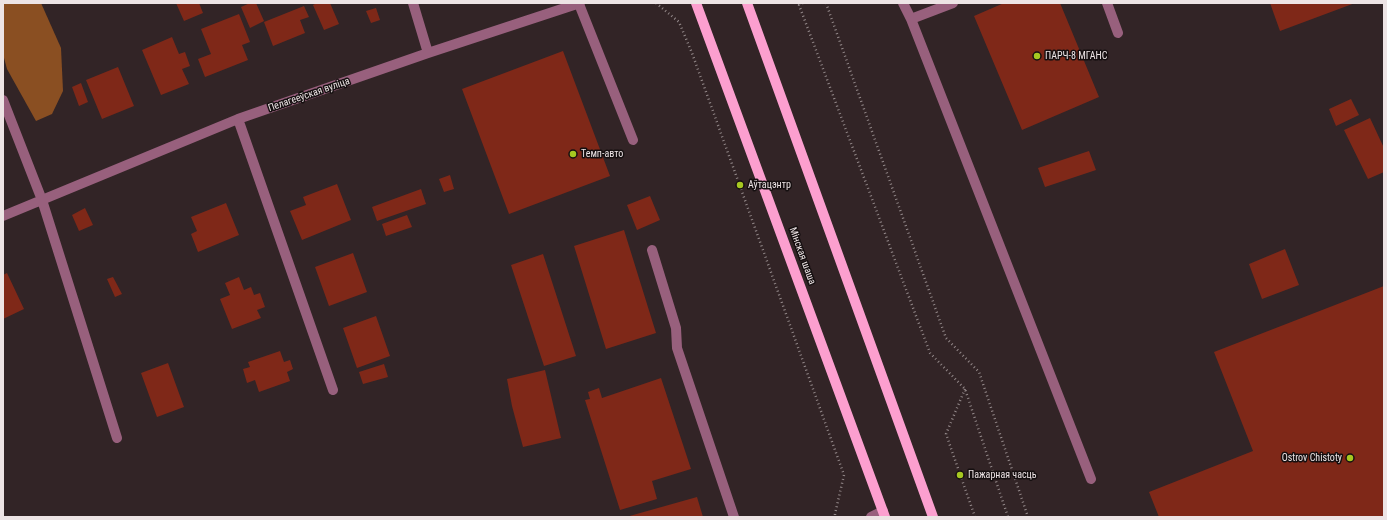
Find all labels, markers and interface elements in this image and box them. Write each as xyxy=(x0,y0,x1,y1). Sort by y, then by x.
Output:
place label: ПАРЧ-8 МГАНС xyxy=(1045,50,1107,62)
marker: ПАРЧ-8 МГАНС xyxy=(1032,51,1042,61)
street label: Пелагееўская вуліца xyxy=(267,75,351,115)
place label: Темп-авто xyxy=(581,148,623,160)
marker: Темп-авто xyxy=(568,149,578,159)
place label: Аўтацэнтр xyxy=(748,179,791,191)
marker: Аўтацэнтр xyxy=(735,180,745,190)
street label: Мінская шаша xyxy=(786,226,818,286)
place label: Ostrov Chistoty xyxy=(1282,452,1342,464)
marker: Ostrov Chistoty xyxy=(1345,453,1355,463)
place label: Пажарная часць xyxy=(968,469,1037,481)
marker: Пажарная часць xyxy=(955,470,965,480)

